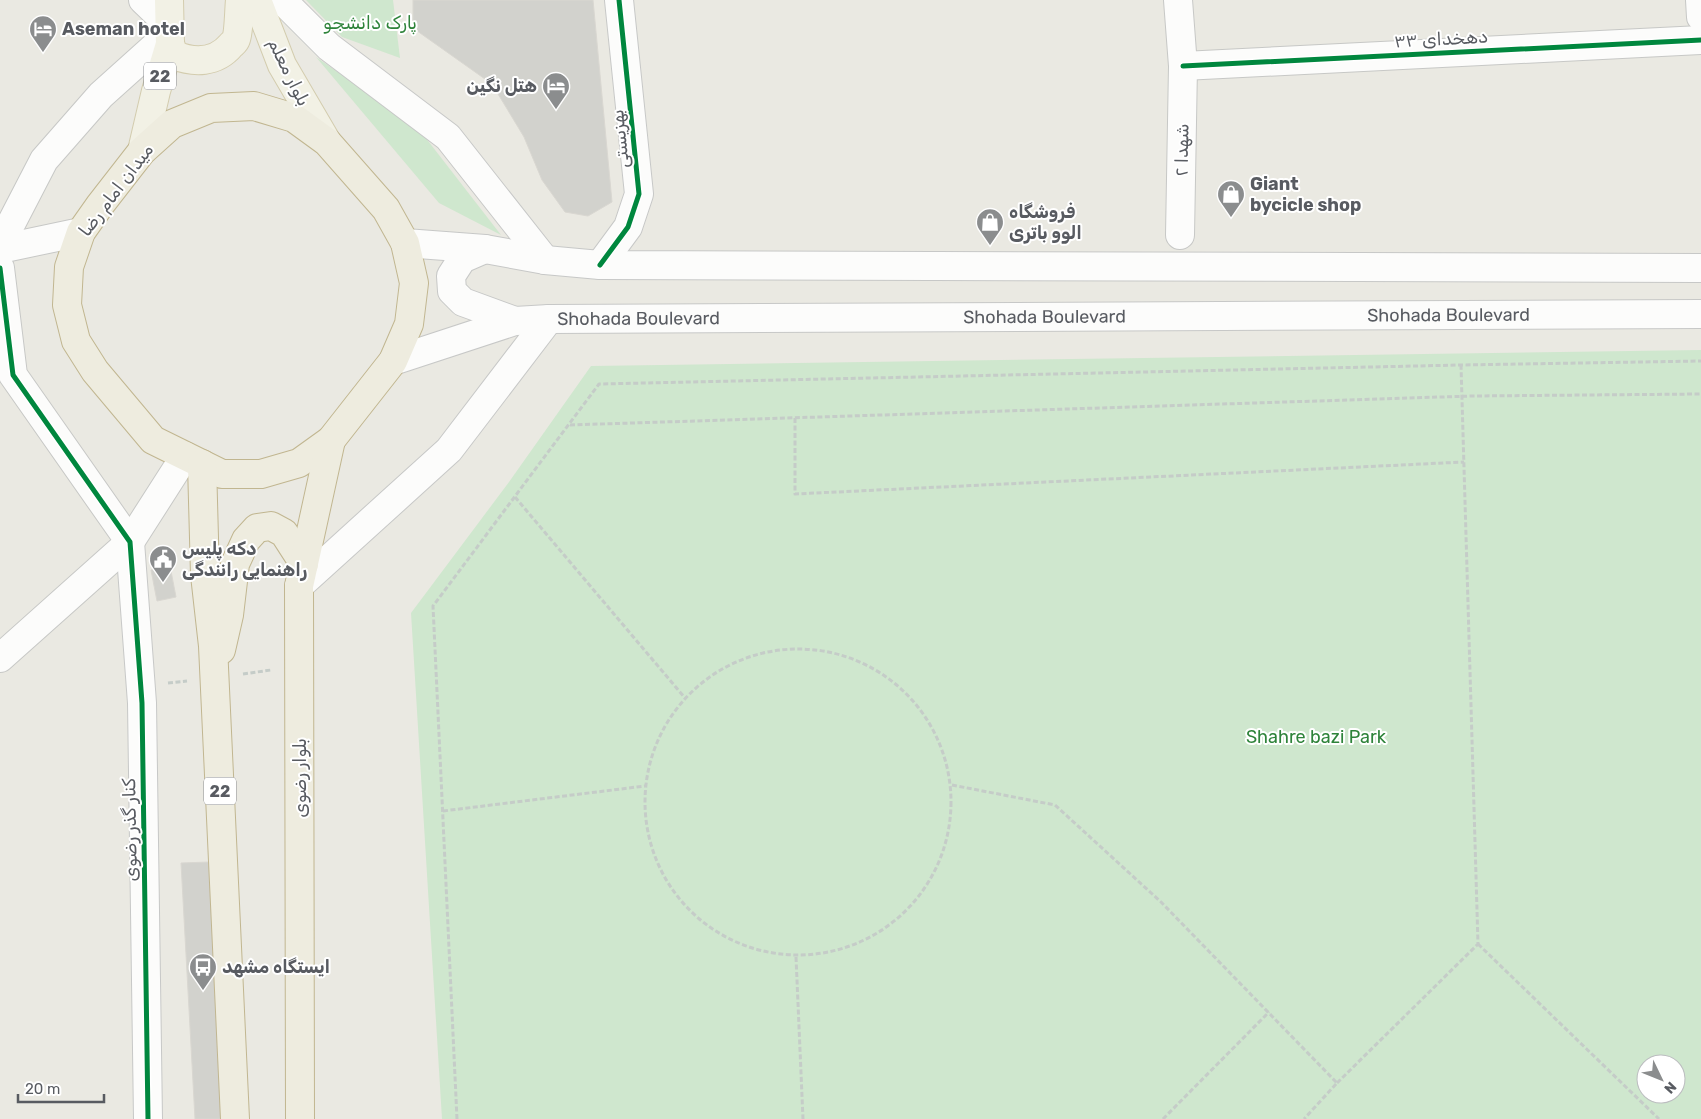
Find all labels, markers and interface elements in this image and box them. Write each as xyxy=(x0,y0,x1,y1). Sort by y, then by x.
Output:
park label: پارک دانشجو xyxy=(323,12,417,35)
hotel icon: Aseman hotel xyxy=(28,14,58,53)
place label: Aseman hotel xyxy=(62,18,185,40)
street label: دهخدای ۳۳ xyxy=(1394,26,1488,52)
street label: بلوار معلم xyxy=(262,34,315,110)
road number: 22 xyxy=(144,62,176,90)
hotel icon: هتل نگین xyxy=(541,71,571,110)
place label: هتل نگین xyxy=(467,75,537,97)
street label: بهزیستی xyxy=(606,109,634,169)
street label: شهدا ۲ xyxy=(1171,123,1193,177)
street label: میدان امام رضا xyxy=(74,139,158,241)
place label: Giant bycicle shop xyxy=(1250,173,1361,216)
shop icon: Giant bycicle shop xyxy=(1216,179,1246,218)
place label: فروشگاه الوو باتری xyxy=(1009,201,1082,244)
shop icon: فروشگاه الوو باتری xyxy=(975,207,1005,246)
street label: Shohada Boulevard xyxy=(1367,304,1530,326)
street label: Shohada Boulevard xyxy=(963,305,1126,328)
street label: Shohada Boulevard xyxy=(557,307,720,330)
place label: دکه پلیس راهنمایی رانندگی xyxy=(182,538,307,581)
public building icon: دکه پلیس راهنمایی رانندگی xyxy=(148,544,178,583)
park label: Shahre bazi Park xyxy=(1246,726,1387,748)
street label: بلوار رضوی xyxy=(289,738,311,818)
street label: کنار گذر رضوی xyxy=(118,778,142,882)
road number: 22 xyxy=(204,778,236,804)
bus stop icon: ایستگاه مشهد xyxy=(188,952,218,991)
place label: ایستگاه مشهد xyxy=(222,956,330,978)
north arrow xyxy=(1636,1054,1686,1104)
scale bar xyxy=(18,1072,104,1104)
text: N xyxy=(1660,1078,1680,1097)
text: 20 m xyxy=(25,1080,60,1098)

